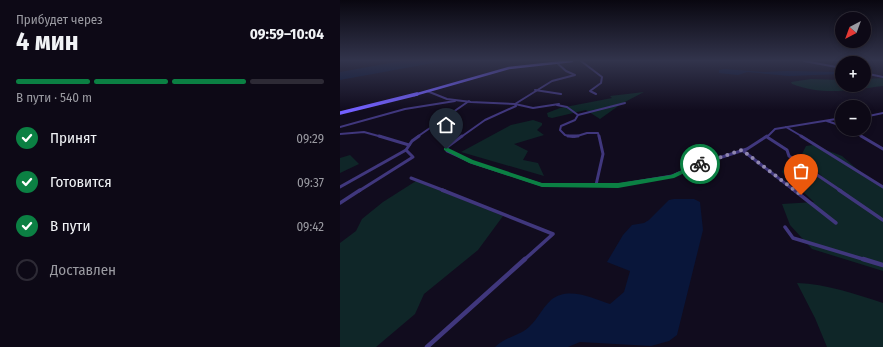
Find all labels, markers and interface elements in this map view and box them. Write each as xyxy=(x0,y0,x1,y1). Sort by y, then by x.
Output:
text: Прибудет через xyxy=(16,12,103,27)
north arrow xyxy=(835,12,871,48)
map controls xyxy=(835,12,871,136)
text: 09:59–10:04 xyxy=(250,25,324,43)
text: 4 мин xyxy=(16,26,78,57)
button: + xyxy=(835,56,871,92)
text: В пути · 540 m xyxy=(16,90,92,105)
button: − xyxy=(835,100,871,136)
pin xyxy=(429,108,463,149)
icon: home xyxy=(435,114,457,136)
icon: check xyxy=(16,127,38,149)
text: Принят xyxy=(50,129,97,147)
text: 09:29 xyxy=(296,131,324,146)
courier xyxy=(680,144,720,184)
icon: bike xyxy=(689,153,711,175)
pin xyxy=(784,154,818,195)
icon: bag xyxy=(790,160,812,182)
icon: check xyxy=(16,171,38,193)
text: Готовится xyxy=(50,173,112,191)
text: 09:37 xyxy=(297,175,324,190)
icon: check xyxy=(16,215,38,237)
text: В пути xyxy=(50,217,91,235)
text: 09:42 xyxy=(296,219,324,234)
text: Доставлен xyxy=(50,261,116,279)

